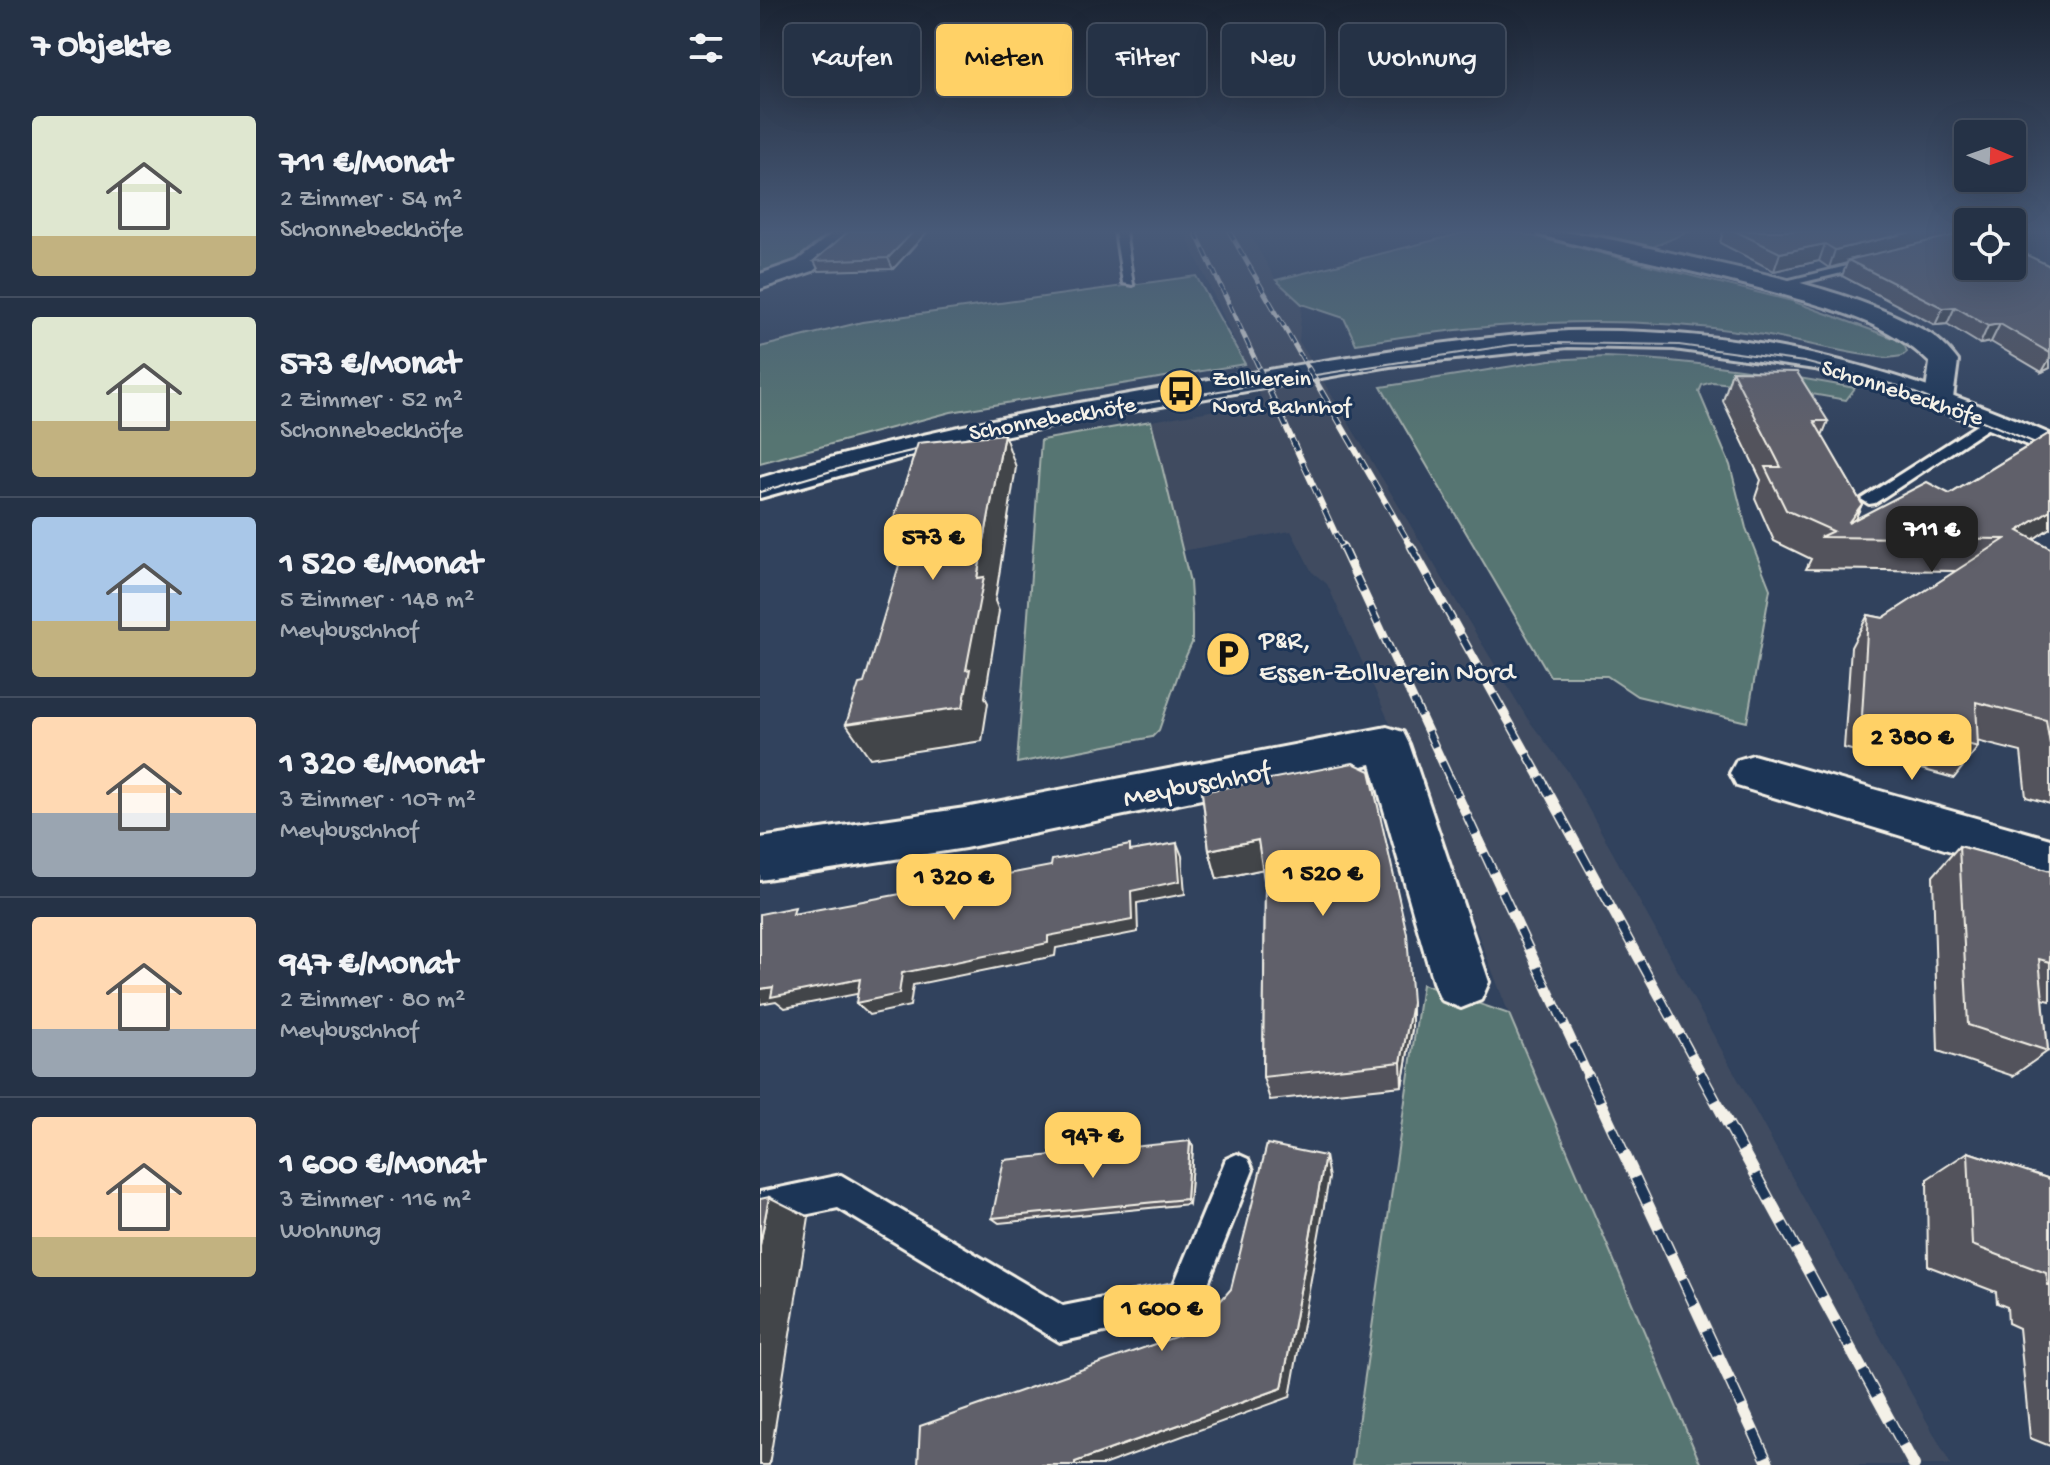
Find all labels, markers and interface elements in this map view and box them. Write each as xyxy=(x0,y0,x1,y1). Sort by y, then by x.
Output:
chip: Kaufen xyxy=(784,24,920,96)
chip: Mieten xyxy=(936,24,1072,96)
chip: Filter xyxy=(1088,24,1206,96)
chip: Neu xyxy=(1222,24,1324,96)
chip: Wohnung xyxy=(1340,24,1505,96)
icon: filters xyxy=(684,26,728,70)
text: 7 Objekte xyxy=(32,28,170,68)
north arrow xyxy=(1954,120,2026,192)
map controls xyxy=(1954,120,2026,280)
text: 711 €/Monat xyxy=(280,145,452,185)
icon: home xyxy=(96,148,192,244)
text: 2 Zimmer · 54 m² xyxy=(280,185,462,216)
button: locate xyxy=(1954,208,2026,280)
text: Schonnebeckhöfe xyxy=(280,216,463,247)
text: 573 €/Monat xyxy=(280,346,460,386)
icon: home xyxy=(96,349,192,445)
street label: Schonnebeckhöfe xyxy=(1817,354,1987,434)
place label: Zollverein Nord Bahnhof xyxy=(1212,366,1353,423)
bus stop icon: Zollverein Nord Bahnhof xyxy=(1157,367,1205,415)
text: 2 Zimmer · 52 m² xyxy=(280,386,463,417)
street label: Schonnebeckhöfe xyxy=(967,391,1139,449)
text: Schonnebeckhöfe xyxy=(280,417,463,448)
pin: 711 € xyxy=(1876,506,1988,574)
pin: 573 € xyxy=(877,514,989,582)
text: 711 € xyxy=(1904,516,1960,547)
text: 573 € xyxy=(902,524,964,555)
text: 1 520 €/Monat xyxy=(280,546,482,586)
icon: home xyxy=(96,549,192,645)
text: 5 Zimmer · 148 m² xyxy=(280,586,474,617)
text: Meybuschhof xyxy=(280,617,418,648)
place label: P&R, Essen-Zollverein Nord xyxy=(1258,626,1517,691)
parking icon: P&R, Essen-Zollverein Nord xyxy=(1204,630,1252,678)
pin: 2 380 € xyxy=(1838,714,1986,782)
text: 2 380 € xyxy=(1870,724,1954,755)
text: 1 320 €/Monat xyxy=(280,746,482,786)
icon: home xyxy=(96,749,192,845)
street label: Meybuschhof xyxy=(1121,756,1275,817)
text: 3 Zimmer · 107 m² xyxy=(280,786,476,817)
text: Meybuschhof xyxy=(280,817,418,848)
pin: 1 520 € xyxy=(1249,850,1397,918)
pin: 1 320 € xyxy=(880,854,1028,922)
text: 1 520 € xyxy=(1283,860,1363,891)
text: 1 320 € xyxy=(914,864,994,895)
text: 947 €/Monat xyxy=(280,946,457,986)
icon: home xyxy=(96,949,192,1045)
text: 2 Zimmer · 80 m² xyxy=(280,986,465,1017)
text: Meybuschhof xyxy=(280,1017,418,1048)
pin: 947 € xyxy=(1037,1112,1149,1180)
text: 947 € xyxy=(1063,1122,1123,1153)
text: 1 600 €/Monat xyxy=(280,1146,484,1186)
icon: home xyxy=(96,1149,192,1245)
text: 3 Zimmer · 116 m² xyxy=(280,1186,471,1217)
text: Wohnung xyxy=(280,1217,381,1248)
pin: 1 600 € xyxy=(1088,1285,1236,1353)
text: 1 600 € xyxy=(1122,1295,1203,1326)

